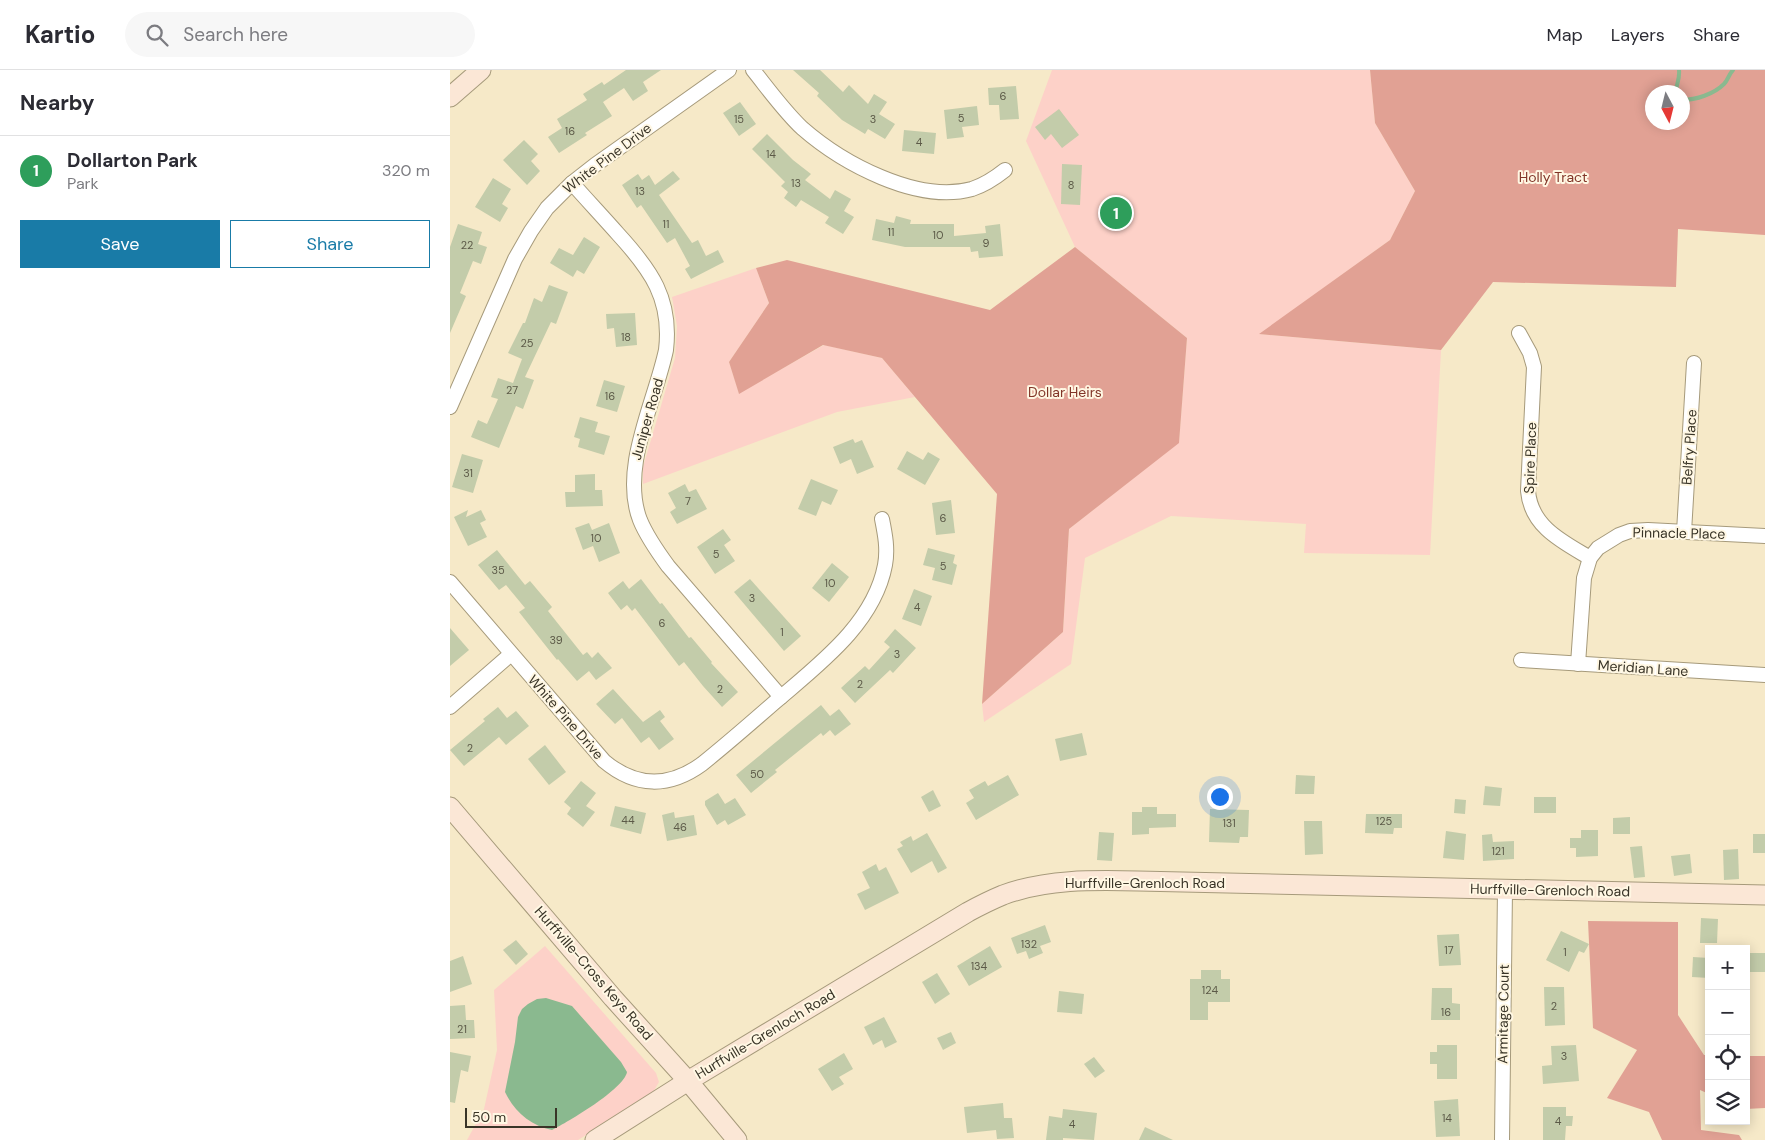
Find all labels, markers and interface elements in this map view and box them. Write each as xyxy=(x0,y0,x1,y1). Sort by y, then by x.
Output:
search box xyxy=(125,12,475,57)
text: Kartio xyxy=(25,19,95,50)
icon: search xyxy=(143,21,171,49)
text: Search here xyxy=(183,22,288,47)
text: Map xyxy=(1547,23,1583,47)
text: Layers xyxy=(1611,23,1665,47)
text: Share xyxy=(1693,23,1740,47)
north arrow xyxy=(1645,85,1690,130)
text: Nearby xyxy=(20,89,94,117)
house number: 6 xyxy=(1000,89,1007,103)
house number: 5 xyxy=(958,111,965,125)
house number: 15 xyxy=(734,112,744,126)
house number: 3 xyxy=(870,112,876,126)
street label: White Pine Drive xyxy=(559,119,655,197)
house number: 16 xyxy=(565,124,575,138)
house number: 4 xyxy=(916,135,923,149)
house number: 14 xyxy=(766,147,776,161)
text: Dollarton Park xyxy=(67,148,198,173)
text: 1 xyxy=(33,160,39,181)
text: 320 m xyxy=(382,160,430,181)
park label: Holly Tract xyxy=(1519,168,1587,186)
text: Park xyxy=(67,173,99,194)
house number: 13 xyxy=(791,176,801,190)
house number: 8 xyxy=(1068,178,1074,192)
house number: 13 xyxy=(635,184,645,198)
pin: 1 xyxy=(1100,194,1132,232)
house number: 11 xyxy=(663,217,669,231)
button: Save xyxy=(20,220,220,268)
button: Share xyxy=(230,220,430,268)
house number: 11 xyxy=(888,225,894,239)
house number: 10 xyxy=(933,228,943,242)
house number: 9 xyxy=(983,236,990,250)
house number: 22 xyxy=(461,238,473,252)
house number: 18 xyxy=(621,330,631,344)
house number: 25 xyxy=(520,336,534,350)
street label: Juniper Road xyxy=(627,376,667,462)
house number: 27 xyxy=(506,383,518,397)
park label: Dollar Heirs xyxy=(1028,383,1102,401)
house number: 16 xyxy=(605,389,615,403)
street label: Belfry Place xyxy=(1677,409,1701,485)
street label: Spire Place xyxy=(1520,422,1540,494)
house number: 31 xyxy=(463,466,473,480)
house number: 7 xyxy=(685,494,691,508)
house number: 6 xyxy=(940,511,947,525)
street label: Pinnacle Place xyxy=(1632,523,1726,543)
house number: 10 xyxy=(591,531,601,545)
house number: 5 xyxy=(713,547,720,561)
house number: 5 xyxy=(940,559,947,573)
house number: 35 xyxy=(491,563,505,577)
house number: 10 xyxy=(825,576,835,590)
house number: 3 xyxy=(749,591,755,605)
house number: 4 xyxy=(914,600,921,614)
house number: 6 xyxy=(659,616,666,630)
house number: 1 xyxy=(780,625,784,639)
house number: 39 xyxy=(549,633,563,647)
house number: 3 xyxy=(894,647,900,661)
street label: Meridian Lane xyxy=(1597,656,1689,680)
street label: White Pine Drive xyxy=(524,671,608,763)
house number: 2 xyxy=(857,677,863,691)
house number: 2 xyxy=(717,682,723,696)
house number: 2 xyxy=(467,741,473,755)
house number: 50 xyxy=(750,767,764,781)
your location xyxy=(1207,784,1233,810)
house number: 44 xyxy=(621,813,635,827)
house number: 125 xyxy=(1376,814,1393,828)
house number: 131 xyxy=(1222,816,1236,830)
house number: 46 xyxy=(673,820,687,834)
house number: 121 xyxy=(1491,844,1505,858)
street label: Hurffville-Grenloch Road xyxy=(1065,874,1225,892)
street label: Hurffville-Grenloch Road xyxy=(1470,880,1630,900)
street label: Hurffville-Cross Keys Road xyxy=(531,902,657,1044)
house number: 132 xyxy=(1021,937,1037,951)
house number: 17 xyxy=(1444,943,1454,957)
house number: 1 xyxy=(1563,945,1567,959)
map controls xyxy=(1705,945,1750,1125)
button: + xyxy=(1705,945,1750,990)
house number: 134 xyxy=(971,959,988,973)
street label: Armitage Court xyxy=(1493,964,1513,1064)
house number: 124 xyxy=(1202,983,1218,997)
street label: Hurffville-Grenloch Road xyxy=(692,985,838,1083)
button: − xyxy=(1705,990,1750,1035)
house number: 2 xyxy=(1551,999,1557,1013)
house number: 16 xyxy=(1441,1005,1451,1019)
house number: 21 xyxy=(457,1022,467,1036)
button: locate xyxy=(1705,1035,1750,1080)
house number: 3 xyxy=(1561,1049,1567,1063)
button: layers xyxy=(1705,1080,1750,1125)
scale bar xyxy=(465,1105,558,1128)
text: 50 m xyxy=(472,1108,506,1126)
house number: 14 xyxy=(1442,1111,1452,1125)
house number: 4 xyxy=(1555,1114,1562,1128)
house number: 4 xyxy=(1069,1117,1076,1131)

